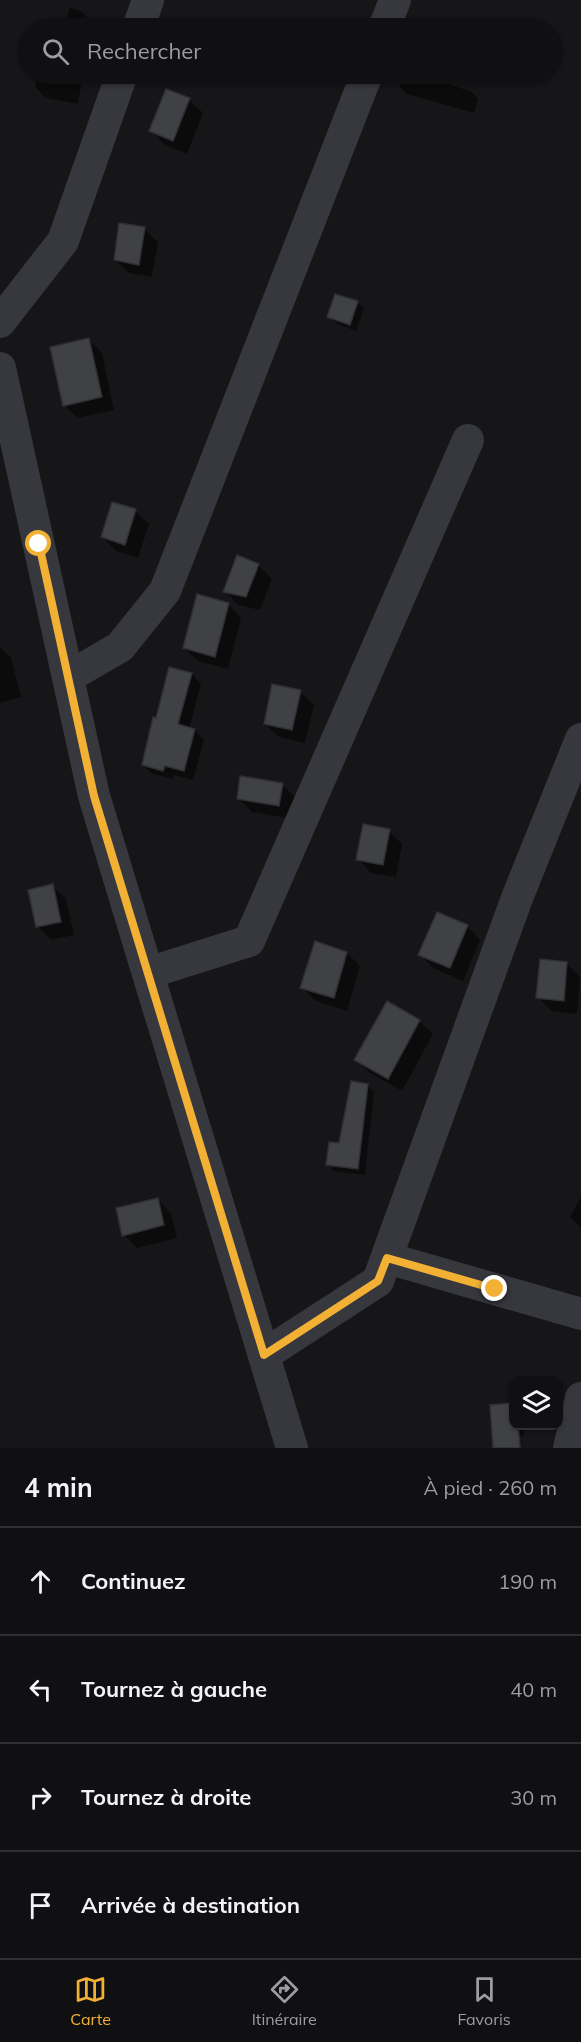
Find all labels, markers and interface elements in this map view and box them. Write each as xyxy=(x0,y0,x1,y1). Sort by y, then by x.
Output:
search box xyxy=(18,18,563,84)
icon: search xyxy=(39,35,72,68)
text: Rechercher xyxy=(87,37,201,65)
route start xyxy=(25,530,51,556)
route end xyxy=(481,1275,507,1301)
map controls xyxy=(509,1376,563,1430)
button: layers xyxy=(509,1376,563,1430)
text: 4 min xyxy=(24,1471,93,1504)
text: À pied · 260 m xyxy=(424,1475,557,1500)
icon: ahead xyxy=(24,1565,57,1598)
text: Continuez xyxy=(81,1567,186,1595)
text: 190 m xyxy=(498,1569,557,1594)
icon: left xyxy=(24,1673,57,1706)
text: Tournez à gauche xyxy=(81,1675,267,1703)
text: 40 m xyxy=(510,1677,557,1702)
icon: right xyxy=(24,1781,57,1814)
text: Tournez à droite xyxy=(81,1783,251,1811)
text: 30 m xyxy=(510,1785,557,1810)
icon: arrive xyxy=(24,1889,57,1922)
text: Arrivée à destination xyxy=(81,1891,300,1919)
tab: Carte xyxy=(70,1973,111,2029)
tab: Itinéraire xyxy=(252,1973,317,2029)
tab: Favoris xyxy=(457,1973,511,2029)

